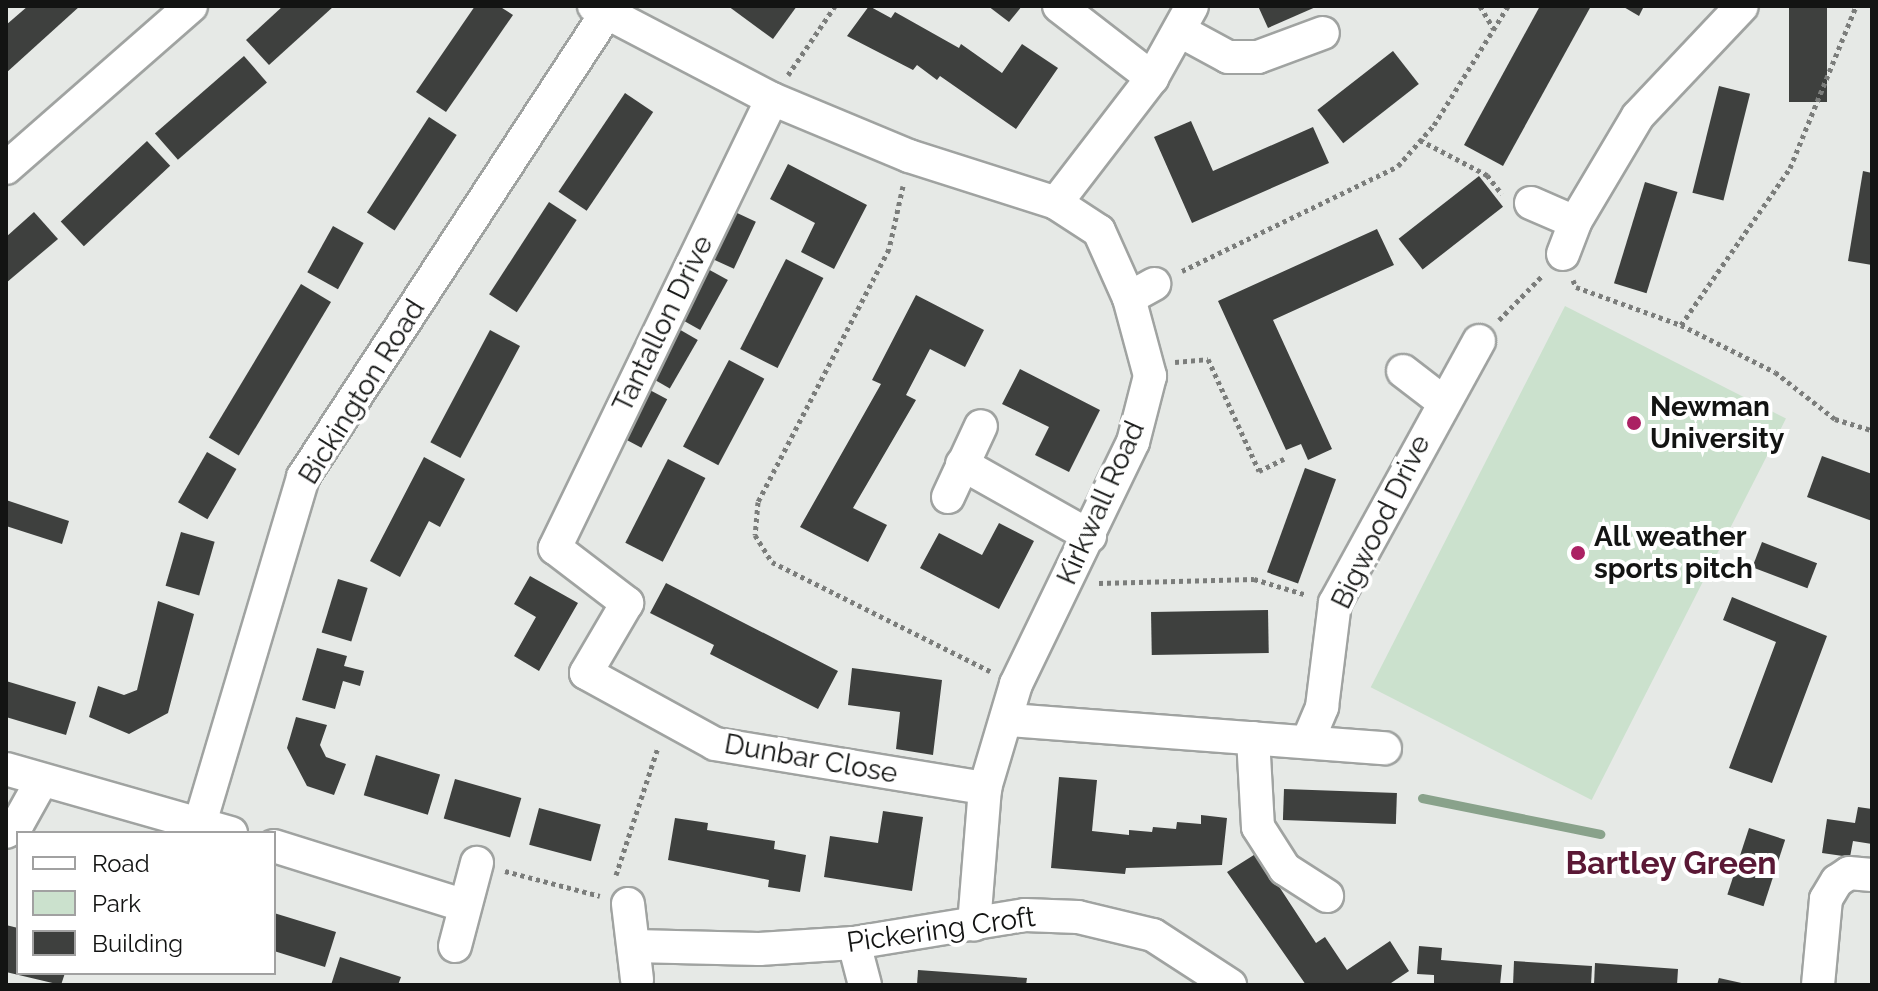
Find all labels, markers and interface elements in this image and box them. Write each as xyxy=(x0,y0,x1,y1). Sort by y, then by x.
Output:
street label: Tantallon Drive xyxy=(606,230,720,418)
street label: Bickington Road xyxy=(292,294,432,490)
place label: Newman University xyxy=(1650,390,1784,456)
marker: Newman University xyxy=(1625,414,1643,432)
street label: Kirkwall Road xyxy=(1050,416,1152,590)
street label: Bigwood Drive xyxy=(1324,430,1438,614)
place label: All weather sports pitch xyxy=(1594,520,1753,586)
marker: All weather sports pitch xyxy=(1569,544,1587,562)
street label: Dunbar Close xyxy=(721,727,901,791)
legend xyxy=(16,831,276,975)
district label: Bartley Green xyxy=(1565,844,1777,882)
text: Road xyxy=(92,849,150,878)
text: Park xyxy=(92,889,141,918)
street label: Pickering Croft xyxy=(845,900,1037,960)
text: Building xyxy=(92,929,183,958)

